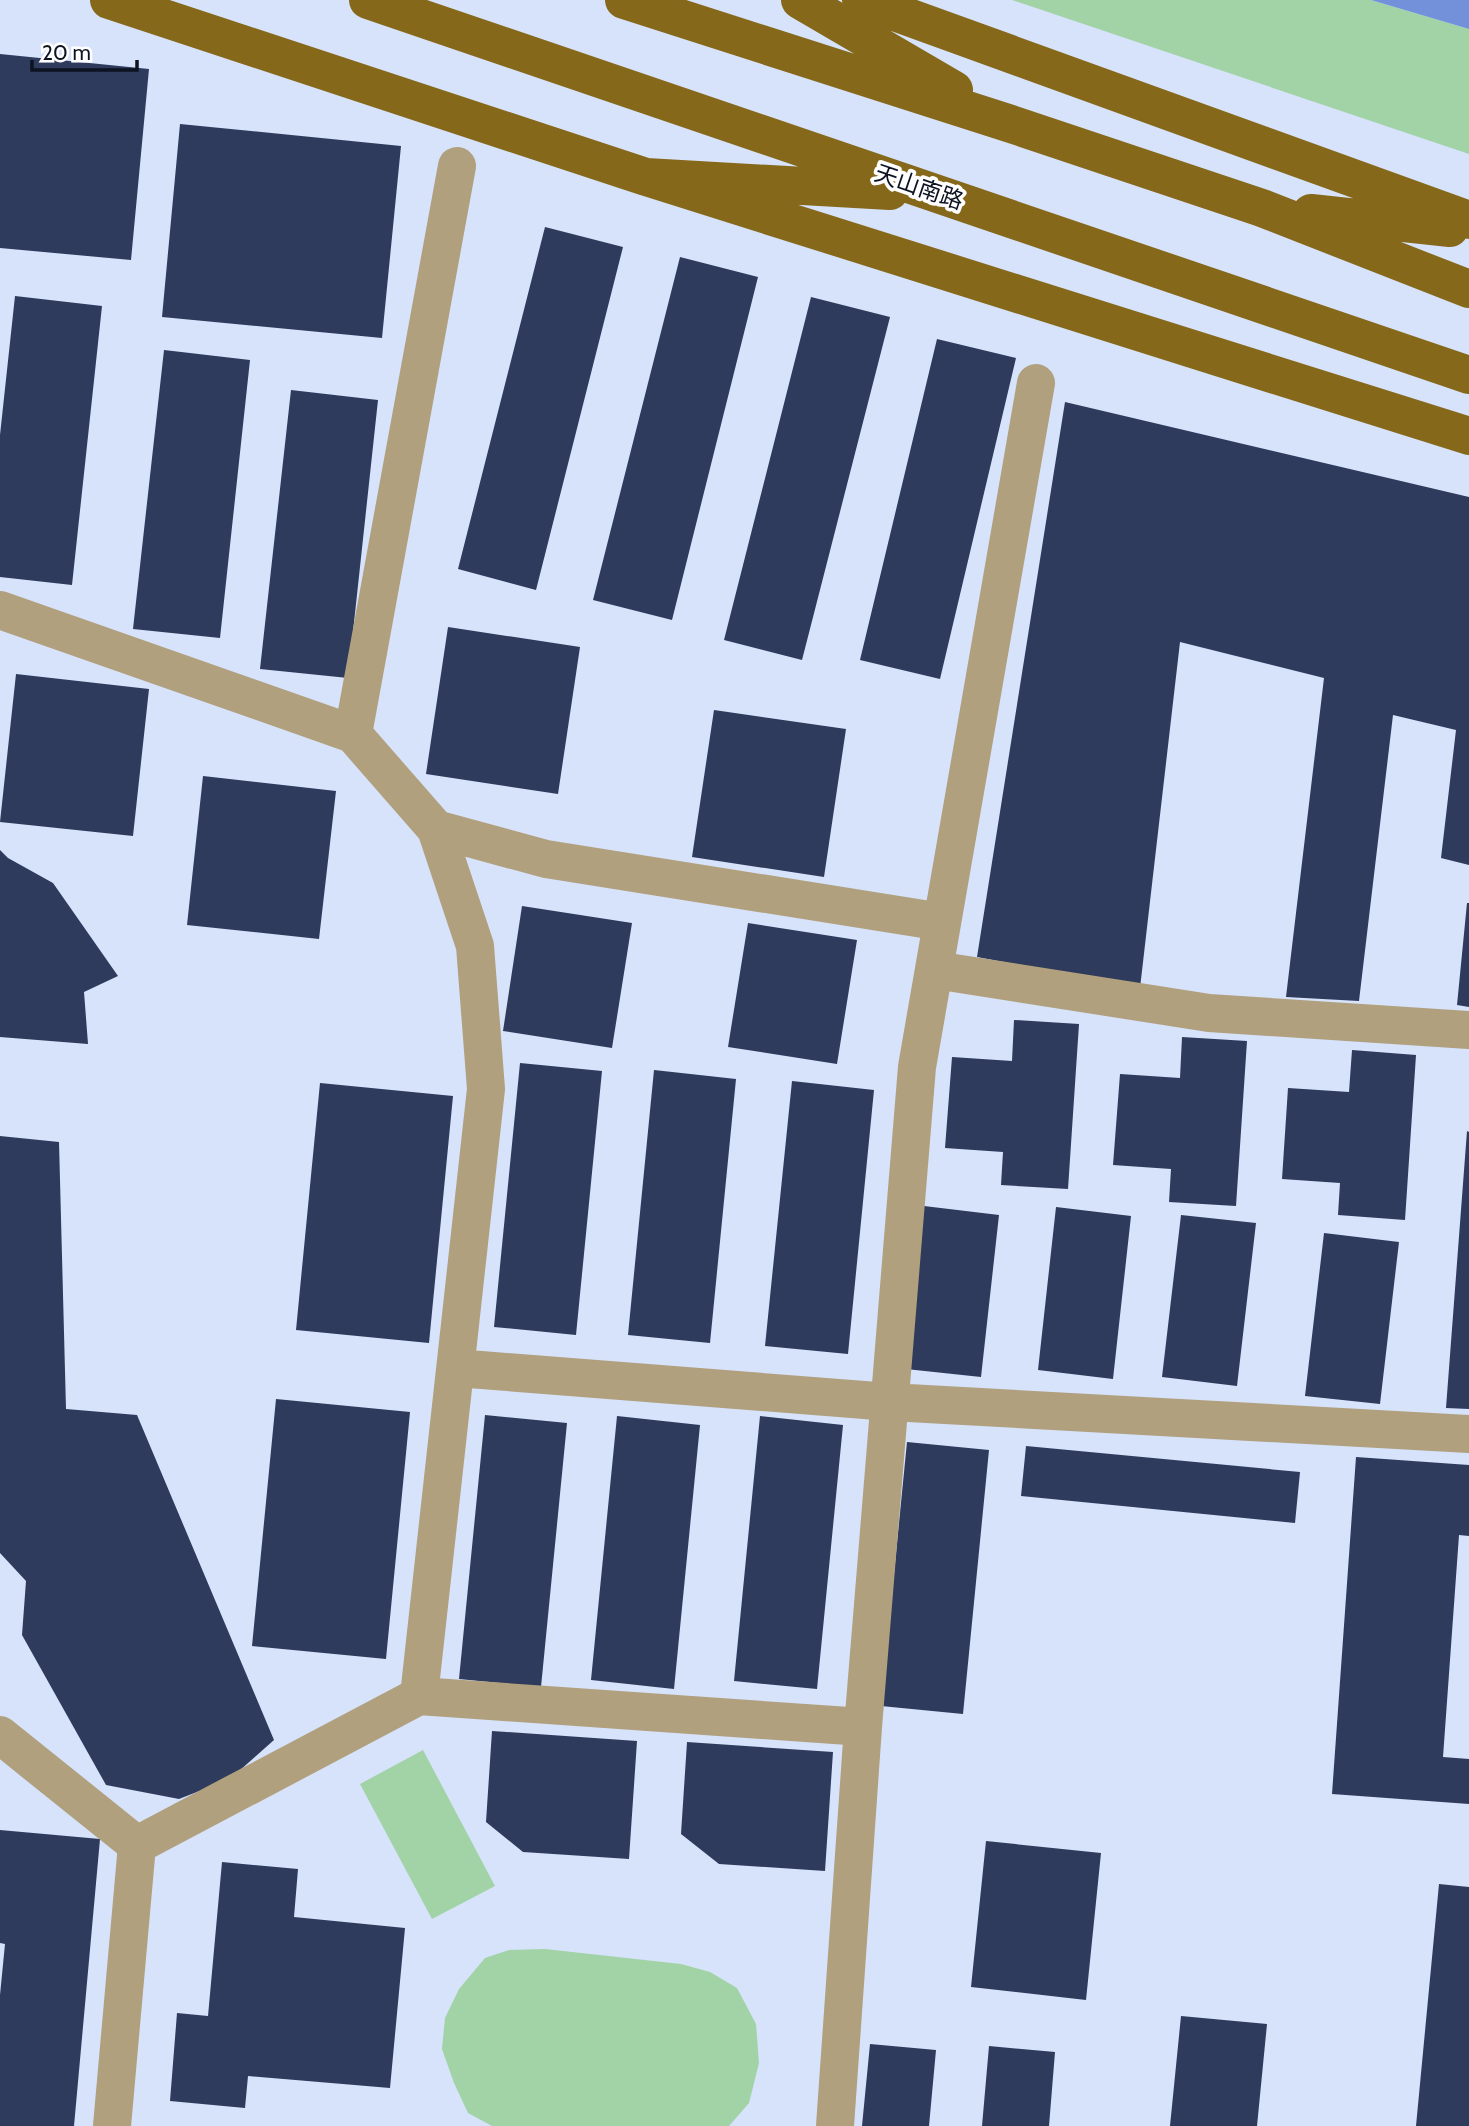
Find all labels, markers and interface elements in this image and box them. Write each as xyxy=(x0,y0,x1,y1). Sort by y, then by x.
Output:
scale bar xyxy=(32,28,136,72)
text: 20 m xyxy=(42,40,91,65)
street label: 天山南路 xyxy=(871,159,967,215)

